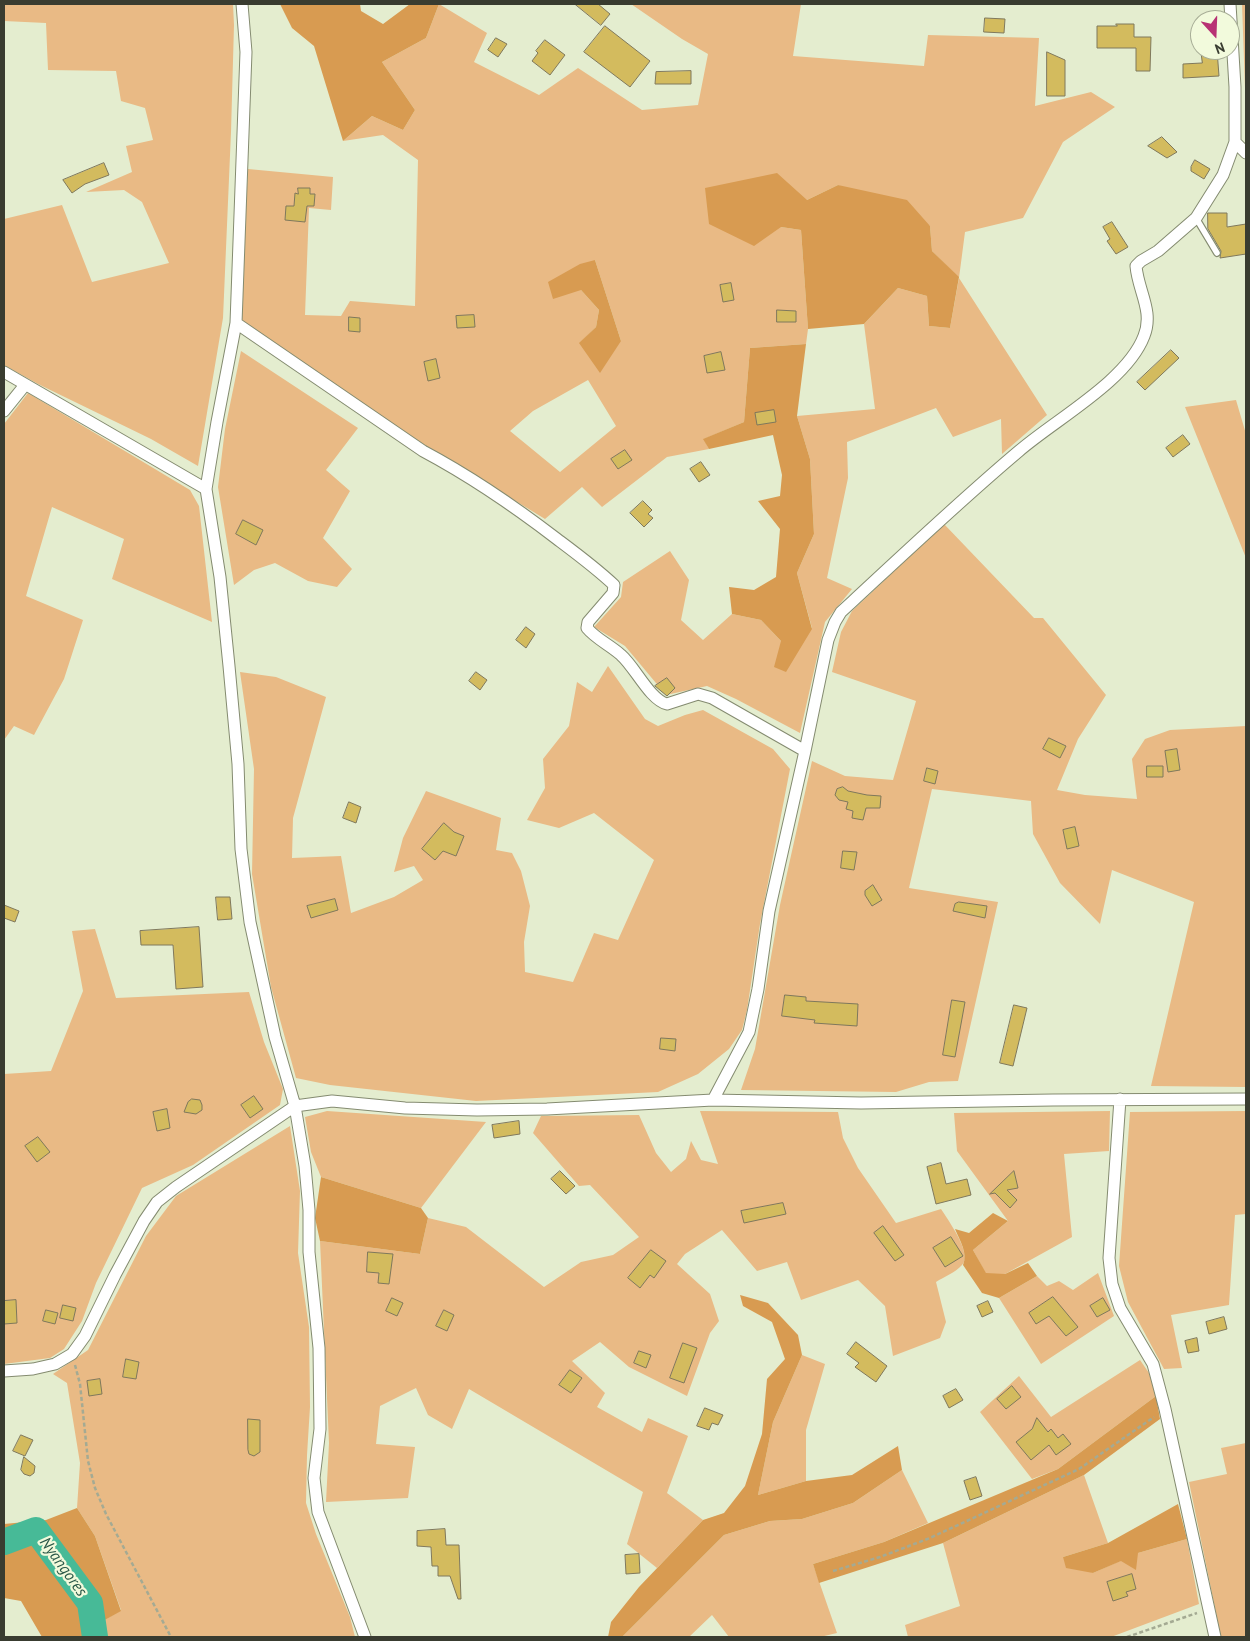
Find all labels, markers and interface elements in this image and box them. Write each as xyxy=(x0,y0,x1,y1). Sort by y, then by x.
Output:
north arrow xyxy=(1190,10,1240,60)
text: N xyxy=(1212,38,1227,58)
water label: Nyangores xyxy=(35,1534,91,1600)

